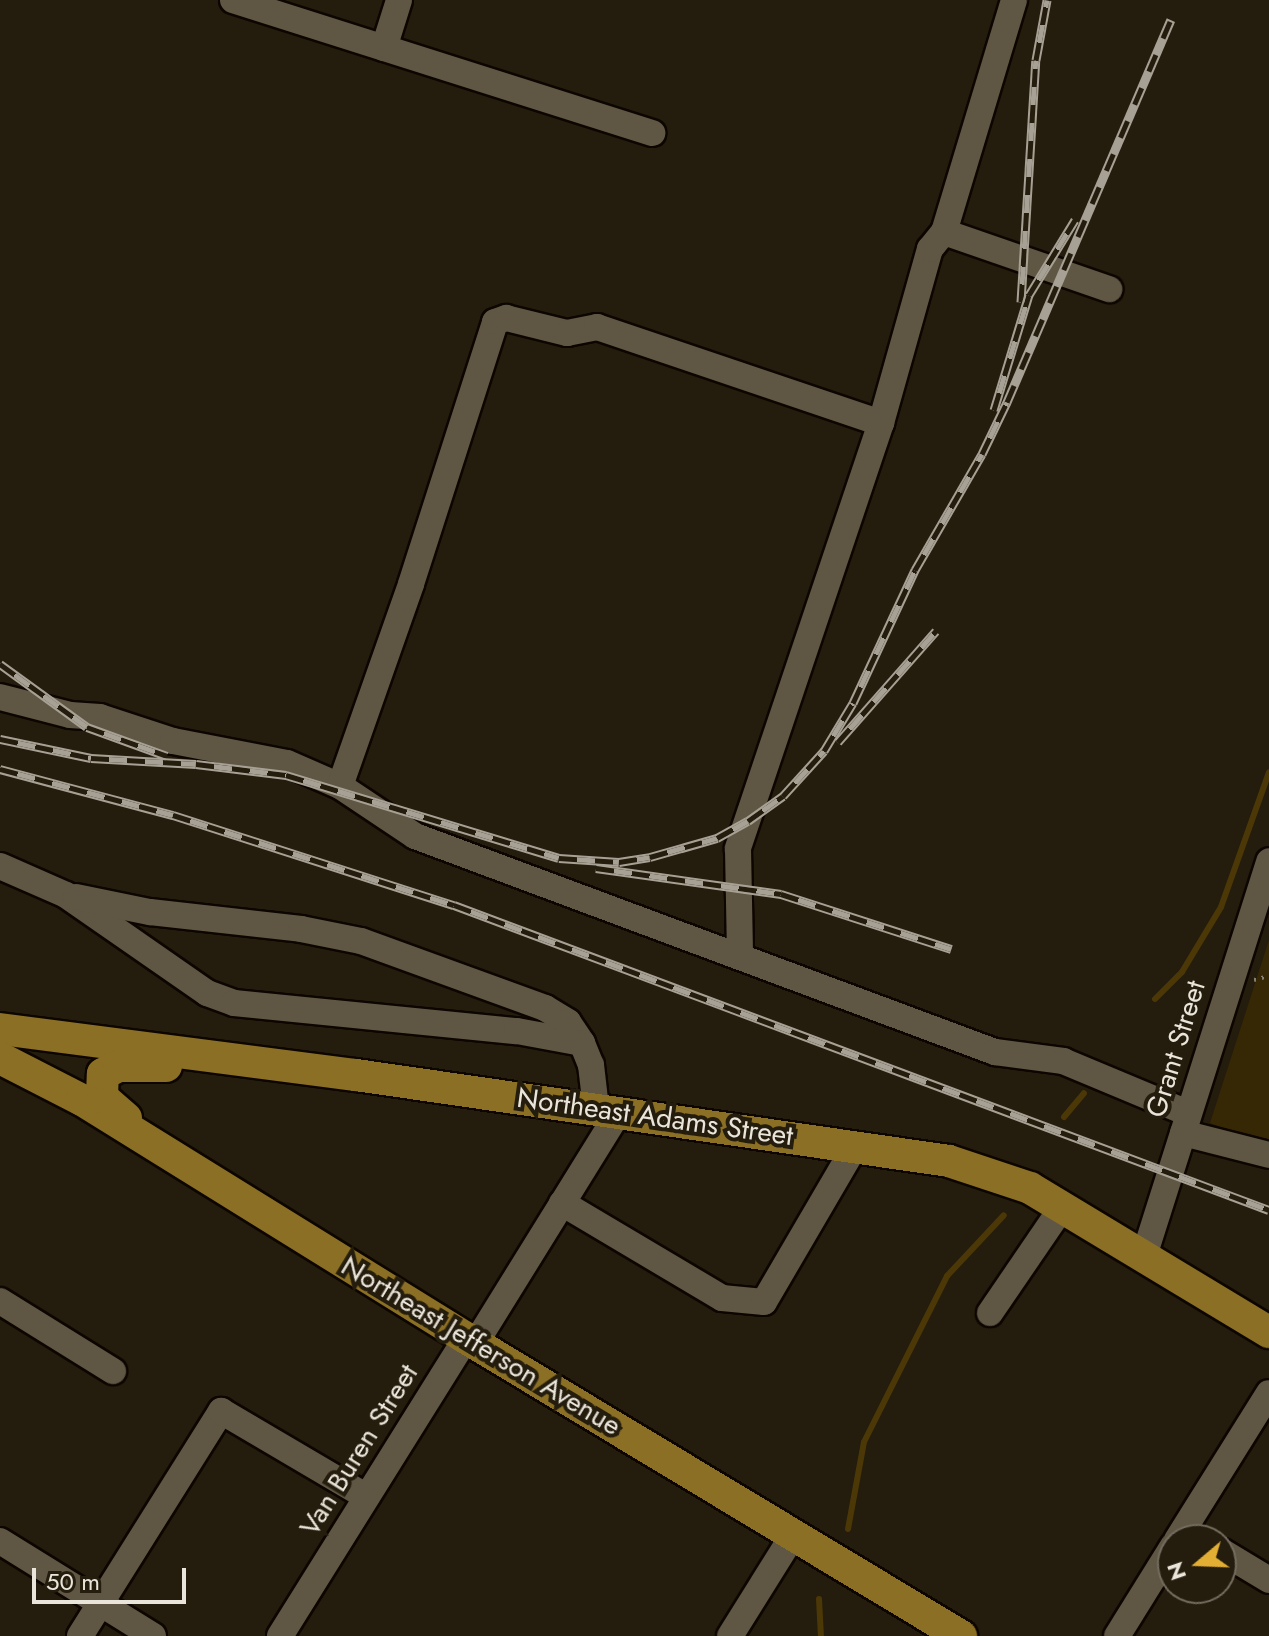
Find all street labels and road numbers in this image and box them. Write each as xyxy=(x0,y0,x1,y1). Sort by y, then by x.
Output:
street label: Grant Street xyxy=(1139,976,1213,1122)
street label: Northeast Adams Street xyxy=(515,1081,795,1153)
street label: Northeast Jefferson Avenue xyxy=(335,1249,627,1443)
street label: Van Buren Street xyxy=(293,1358,425,1542)

